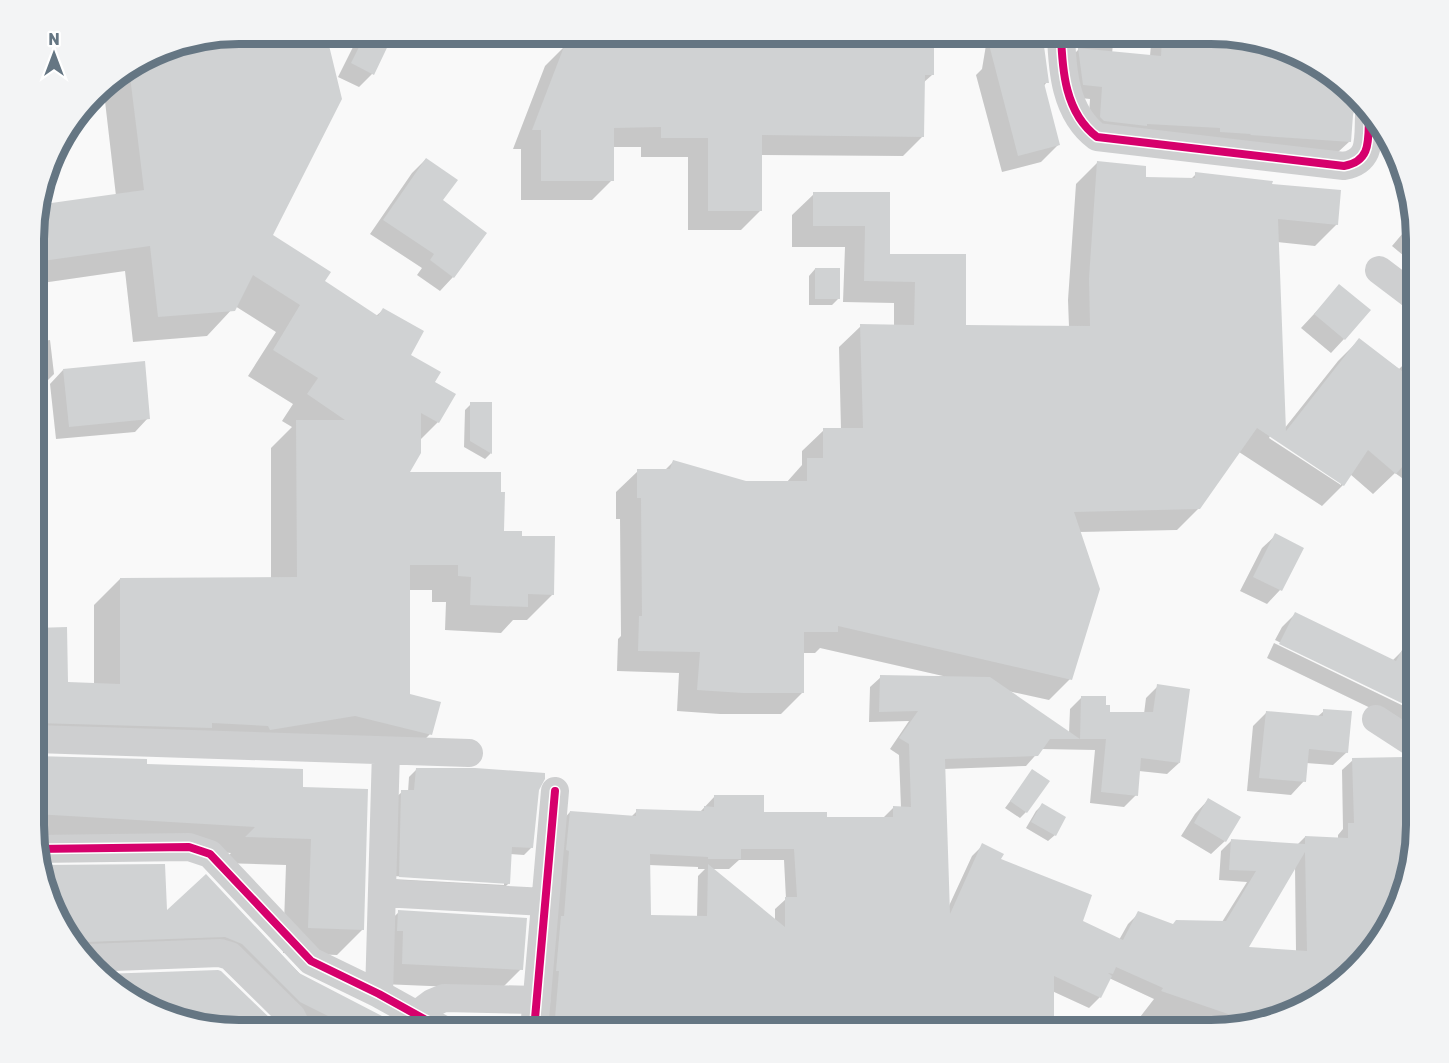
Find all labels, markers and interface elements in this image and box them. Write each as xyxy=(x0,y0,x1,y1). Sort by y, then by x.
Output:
north arrow xyxy=(24,24,84,84)
text: N xyxy=(48,30,60,49)

